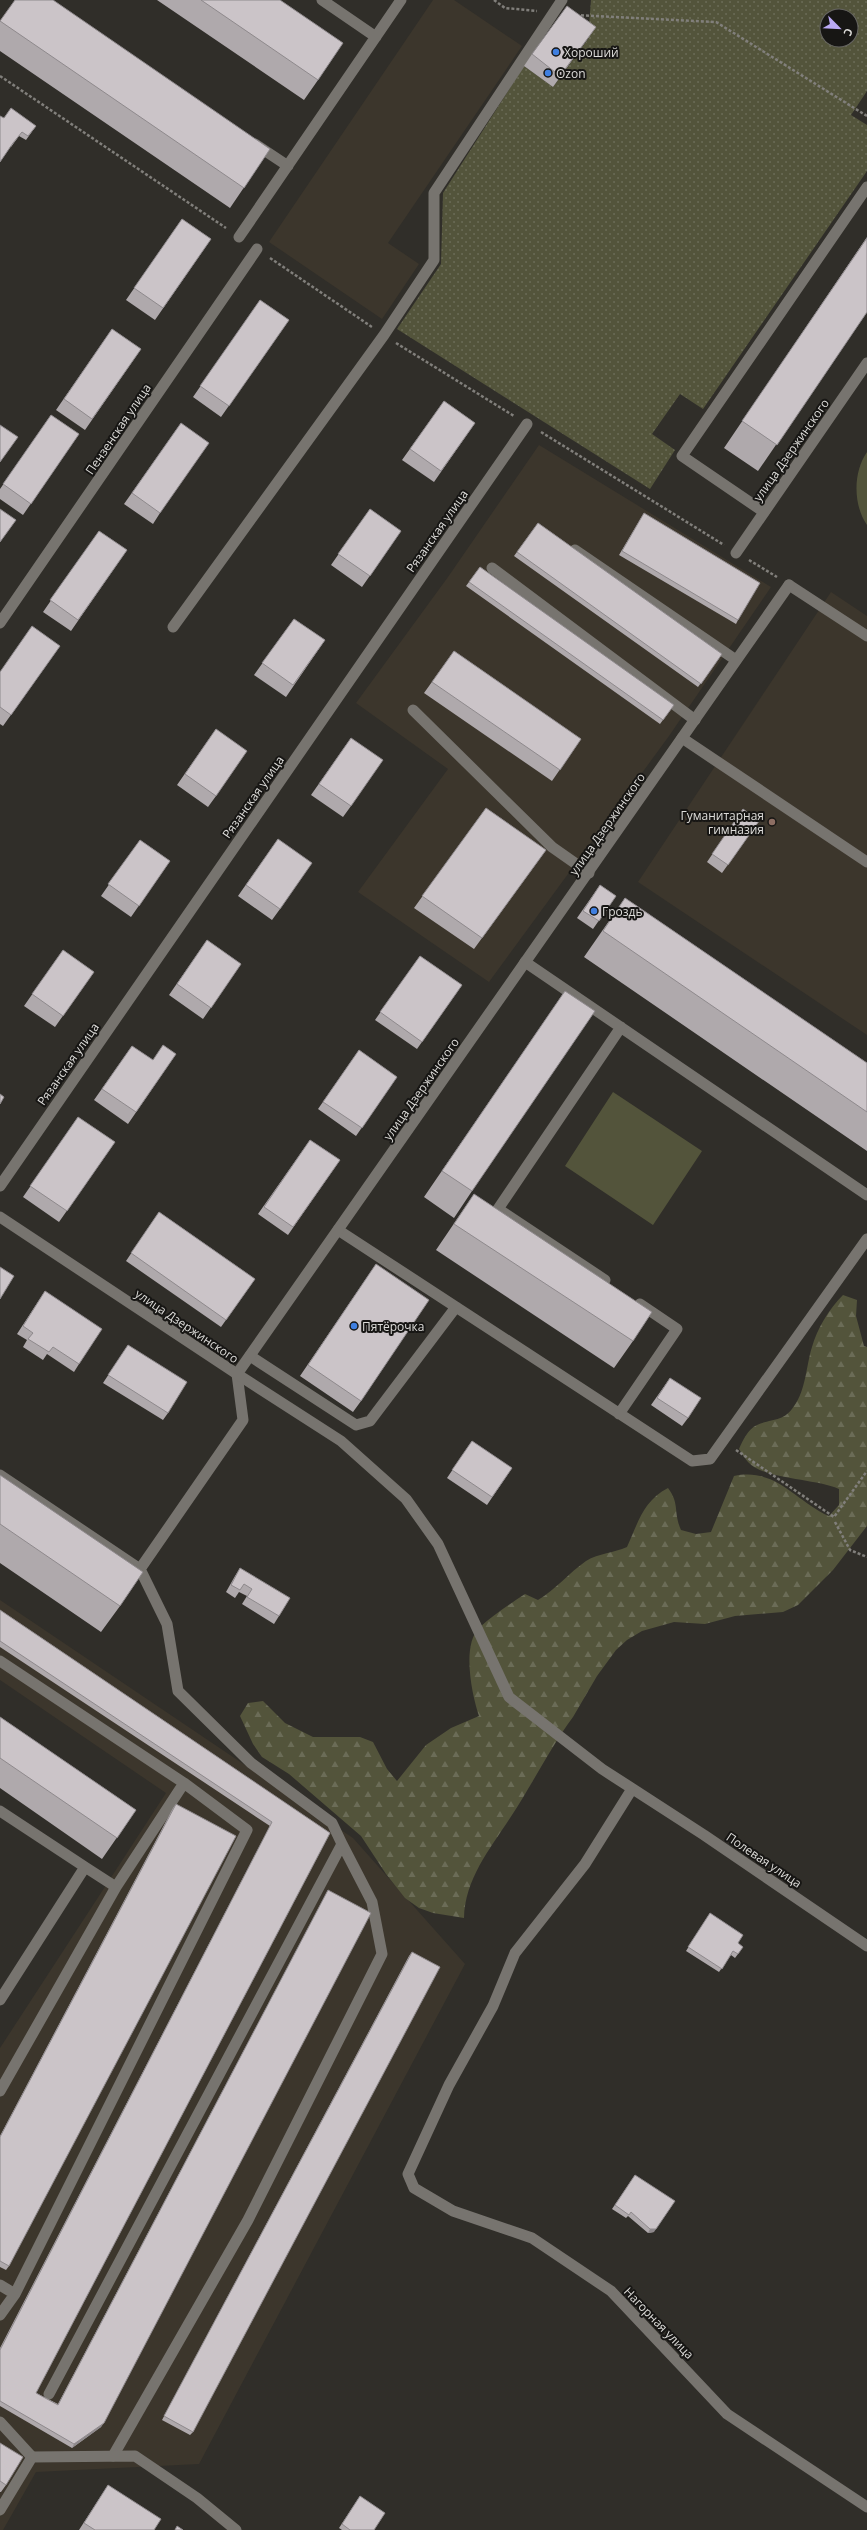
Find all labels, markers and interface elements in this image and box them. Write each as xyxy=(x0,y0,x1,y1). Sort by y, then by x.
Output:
north arrow xyxy=(819,8,859,48)
text: С xyxy=(840,26,857,39)
place label: Хороший xyxy=(564,44,619,61)
marker: Хороший xyxy=(551,47,561,57)
place label: Ozon xyxy=(556,65,586,82)
marker: Ozon xyxy=(543,68,553,78)
street label: Пензенская улица xyxy=(81,380,155,478)
street label: улица Дзержинского xyxy=(749,395,833,505)
street label: Рязанская улица xyxy=(402,486,472,576)
street label: Рязанская улица xyxy=(218,752,288,842)
street label: улица Дзержинского xyxy=(565,769,649,879)
place label: Гуманитарная гимназия xyxy=(680,807,764,838)
marker: Гуманитарная гимназия xyxy=(767,817,777,827)
place label: Гроздь xyxy=(602,903,643,920)
marker: Гроздь xyxy=(589,906,599,916)
street label: Рязанская улица xyxy=(33,1019,103,1109)
street label: улица Дзержинского xyxy=(379,1034,463,1144)
street label: улица Дзержинского xyxy=(132,1285,242,1367)
place label: Пятёрочка xyxy=(362,1318,424,1335)
marker: Пятёрочка xyxy=(349,1321,359,1331)
street label: Полевая улица xyxy=(723,1828,805,1892)
street label: Нагорная улица xyxy=(620,2283,698,2363)

